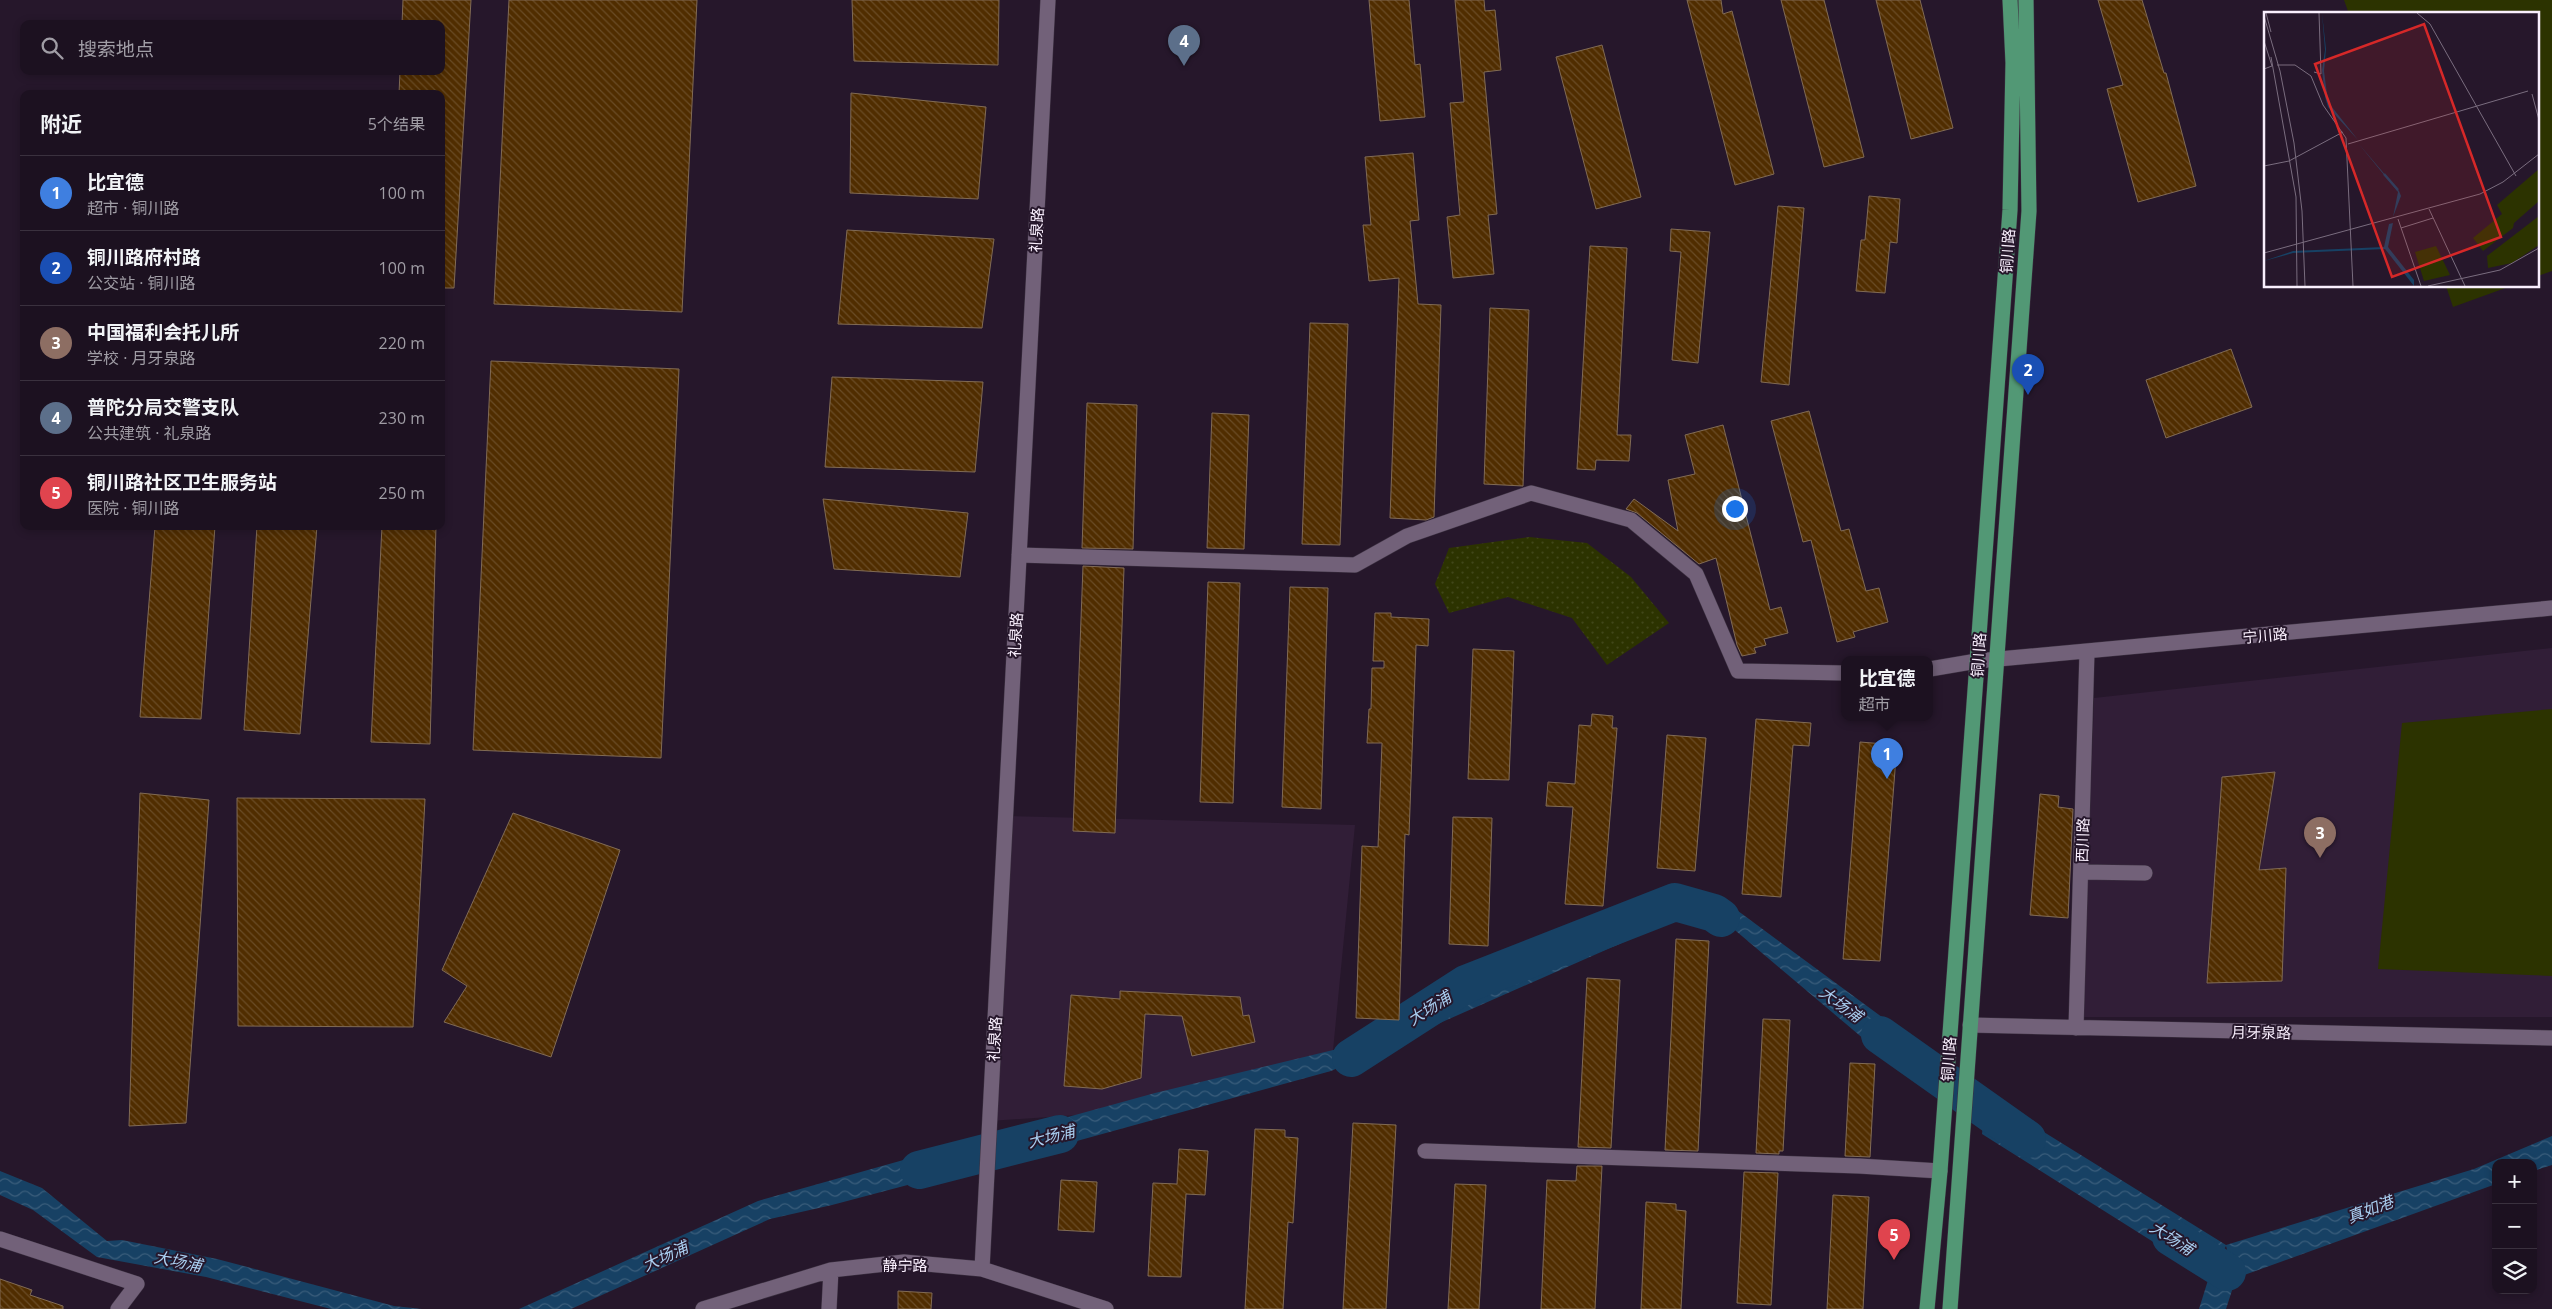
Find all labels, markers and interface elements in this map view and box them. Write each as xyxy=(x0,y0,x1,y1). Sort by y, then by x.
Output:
inset map xyxy=(2264,12,2540,288)
search box xyxy=(20,20,445,75)
pin: 4 xyxy=(1168,25,1200,66)
icon: search xyxy=(38,34,66,62)
text: 搜索地点 xyxy=(78,36,154,62)
text: 附近 xyxy=(40,110,82,138)
text: 5个结果 xyxy=(368,113,425,135)
text: 比宜德 xyxy=(87,169,144,195)
text: 1 xyxy=(51,182,61,204)
text: 100 m xyxy=(379,182,425,204)
text: 超市 · 铜川路 xyxy=(87,197,180,219)
street label: 礼泉路 xyxy=(1025,207,1047,253)
street label: 铜川路 xyxy=(1995,228,2019,274)
text: 铜川路府村路 xyxy=(87,244,201,270)
text: 2 xyxy=(51,257,61,279)
text: 100 m xyxy=(379,257,425,279)
text: 公交站 · 铜川路 xyxy=(87,272,196,294)
text: 中国福利会托儿所 xyxy=(87,319,239,345)
text: 3 xyxy=(51,332,61,354)
text: 220 m xyxy=(379,332,425,354)
text: 学校 · 月牙泉路 xyxy=(87,347,196,369)
pin: 2 xyxy=(2012,354,2044,395)
text: 普陀分局交警支队 xyxy=(87,394,239,420)
text: 4 xyxy=(51,407,61,429)
text: 230 m xyxy=(379,407,425,429)
text: 公共建筑 · 礼泉路 xyxy=(87,422,212,444)
text: 铜川路社区卫生服务站 xyxy=(87,469,277,495)
text: 5 xyxy=(51,482,61,504)
text: 250 m xyxy=(379,482,425,504)
your location xyxy=(1722,496,1748,522)
text: 医院 · 铜川路 xyxy=(87,497,180,519)
street label: 礼泉路 xyxy=(1004,612,1026,658)
street label: 宁川路 xyxy=(2242,623,2288,647)
street label: 铜川路 xyxy=(1966,632,1990,678)
popup xyxy=(1841,656,1933,721)
text: 比宜德 xyxy=(1858,665,1916,691)
text: 超市 xyxy=(1858,693,1891,715)
pin: 1 xyxy=(1871,738,1903,779)
street label: 西川路 xyxy=(2071,817,2093,863)
pin: 3 xyxy=(2304,817,2336,858)
water label: 大场浦 xyxy=(1815,981,1869,1029)
water label: 大场浦 xyxy=(1403,984,1458,1030)
street label: 礼泉路 xyxy=(983,1016,1005,1062)
street label: 月牙泉路 xyxy=(2231,1021,2291,1043)
street label: 铜川路 xyxy=(1936,1036,1960,1082)
water label: 大场浦 xyxy=(1025,1119,1080,1152)
map controls xyxy=(2492,1159,2537,1294)
button: + xyxy=(2492,1159,2537,1204)
water label: 真如港 xyxy=(2344,1189,2398,1228)
button: − xyxy=(2492,1204,2537,1249)
water label: 大场浦 xyxy=(2146,1216,2201,1262)
pin: 5 xyxy=(1878,1219,1910,1260)
water label: 大场浦 xyxy=(639,1235,694,1276)
water label: 大场浦 xyxy=(152,1246,207,1277)
button: layers xyxy=(2492,1249,2537,1294)
street label: 静宁路 xyxy=(882,1255,928,1275)

